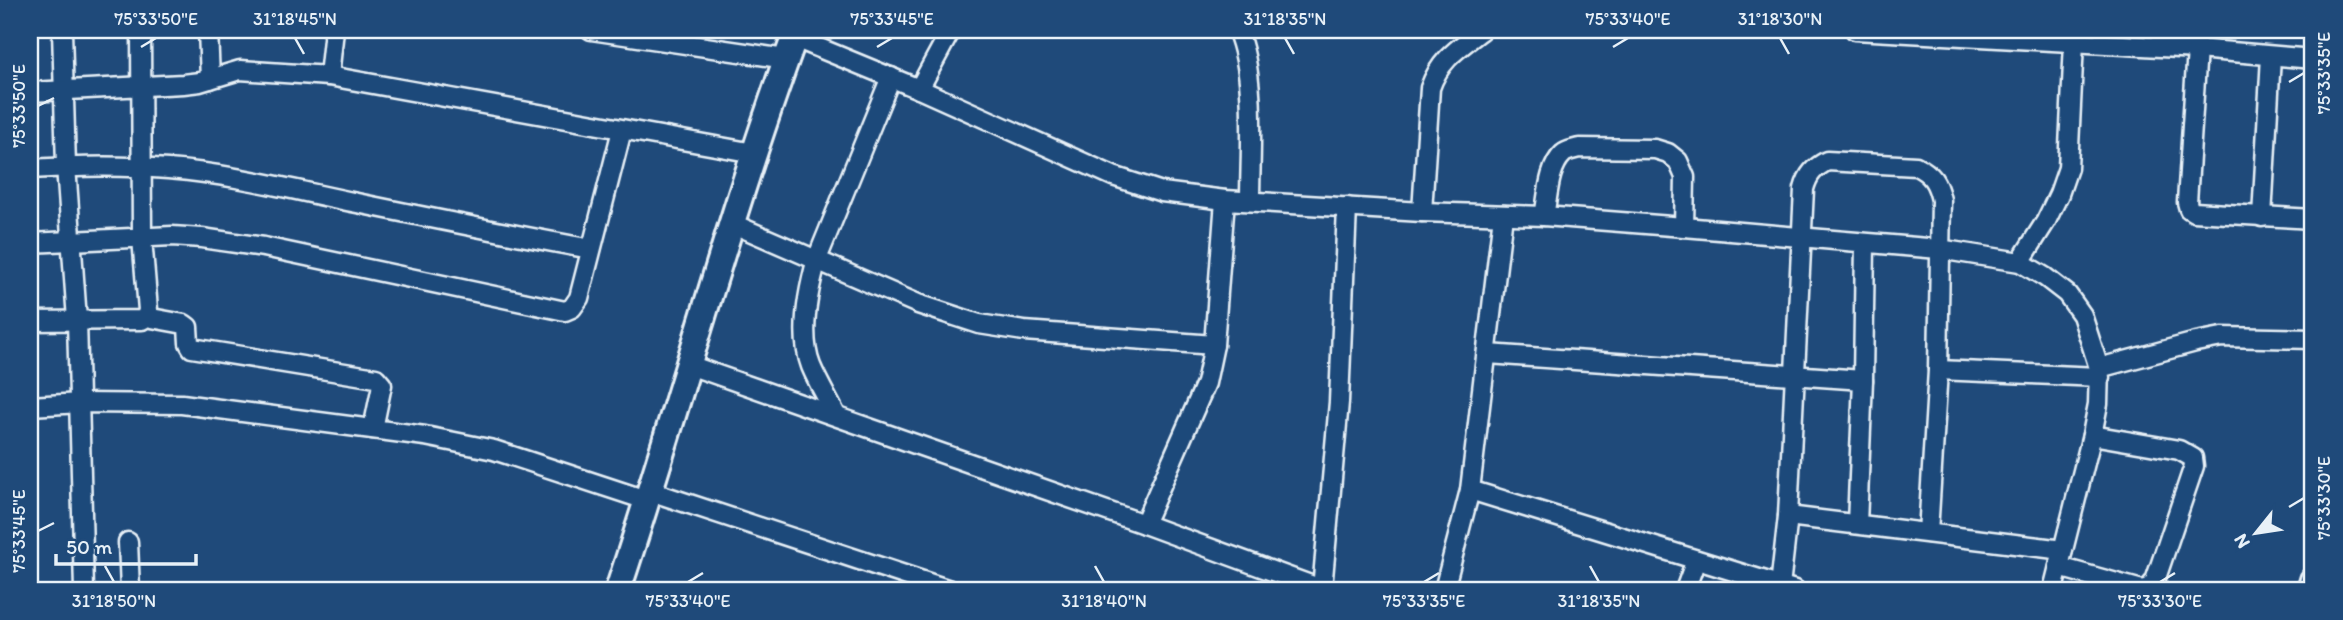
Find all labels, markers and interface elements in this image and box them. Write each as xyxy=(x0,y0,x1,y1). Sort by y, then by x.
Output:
text: 75°33'50"E xyxy=(114,8,198,30)
text: 31°18'45"N xyxy=(253,8,337,30)
text: 75°33'45"E xyxy=(850,8,934,30)
text: 31°18'35"N xyxy=(1243,8,1327,30)
text: 75°33'40"E xyxy=(1585,8,1671,30)
text: 31°18'30"N xyxy=(1738,8,1822,30)
text: 75°33'35"E xyxy=(2313,32,2335,114)
text: 75°33'50"E xyxy=(8,64,30,148)
text: 75°33'30"E xyxy=(2313,456,2335,540)
text: 75°33'45"E xyxy=(8,489,30,573)
north arrow xyxy=(2220,498,2290,568)
scale bar xyxy=(56,522,196,566)
text: N xyxy=(2229,530,2255,553)
text: 50 m xyxy=(66,534,113,559)
text: 31°18'50"N xyxy=(72,590,156,612)
text: 75°33'40"E xyxy=(645,590,731,612)
text: 31°18'40"N xyxy=(1061,590,1147,612)
text: 75°33'35"E xyxy=(1383,590,1465,612)
text: 31°18'35"N xyxy=(1557,590,1641,612)
text: 75°33'30"E xyxy=(2118,590,2202,612)

